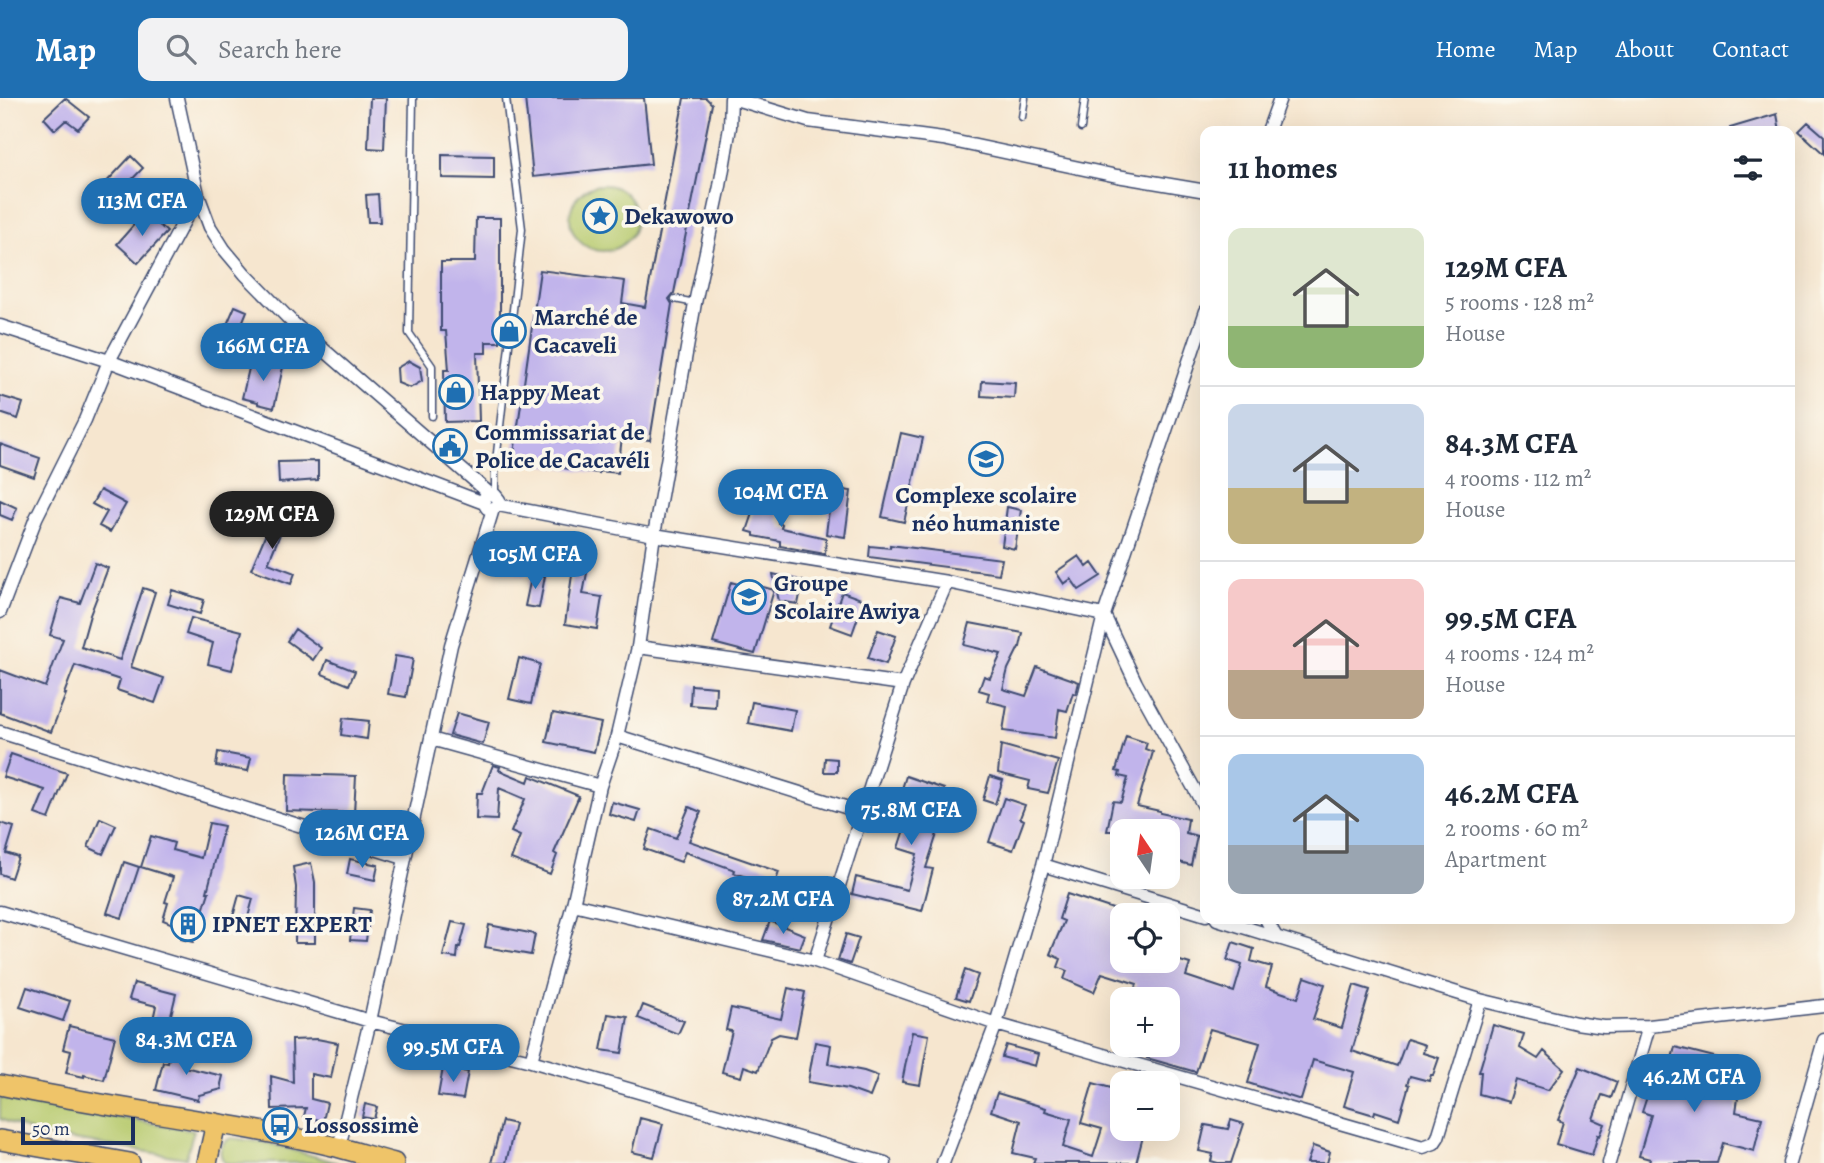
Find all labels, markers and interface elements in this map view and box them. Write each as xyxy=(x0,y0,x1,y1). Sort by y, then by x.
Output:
search box xyxy=(138,18,628,81)
text: Map xyxy=(35,27,96,72)
icon: search xyxy=(162,30,200,68)
text: Search here xyxy=(218,32,342,67)
text: Home xyxy=(1435,33,1496,65)
text: Map xyxy=(1534,33,1578,65)
text: About xyxy=(1616,33,1674,65)
text: Contact xyxy=(1712,33,1789,65)
text: 11 homes xyxy=(1228,148,1338,188)
icon: filters xyxy=(1729,149,1767,187)
pin: 113M CFA xyxy=(70,178,214,238)
text: 113M CFA xyxy=(97,185,187,216)
place icon: Dekawowo xyxy=(581,197,619,235)
place label: Dekawowo xyxy=(624,200,734,232)
text: 129M CFA xyxy=(1445,247,1567,287)
icon: home xyxy=(1284,256,1368,340)
text: 5 rooms · 128 m² xyxy=(1445,287,1594,318)
place label: Marché de Cacaveli xyxy=(534,301,638,361)
shop icon: Marché de Cacaveli xyxy=(490,312,528,350)
text: House xyxy=(1445,318,1505,349)
pin: 166M CFA xyxy=(191,324,335,383)
text: 166M CFA xyxy=(217,330,309,361)
shop icon: Happy Meat xyxy=(437,373,475,411)
place label: Happy Meat xyxy=(480,376,600,408)
place label: Commissariat de Police de Cacavéli xyxy=(475,416,650,476)
text: 84.3M CFA xyxy=(1445,423,1577,463)
public building icon: Commissariat de Police de Cacavéli xyxy=(431,427,469,465)
icon: home xyxy=(1284,432,1368,516)
school or university icon: Complexe scolaire néo humaniste xyxy=(967,440,1005,478)
text: 4 rooms · 112 m² xyxy=(1445,463,1591,494)
pin: 104M CFA xyxy=(709,470,853,529)
text: 104M CFA xyxy=(734,476,828,507)
place label: Complexe scolaire néo humaniste xyxy=(895,479,1077,539)
pin: 129M CFA xyxy=(200,491,344,551)
text: House xyxy=(1445,494,1505,525)
text: 129M CFA xyxy=(225,498,319,529)
pin: 105M CFA xyxy=(463,532,607,591)
text: 105M CFA xyxy=(489,538,581,569)
place label: Groupe Scolaire Awiya xyxy=(774,567,921,627)
school or university icon: Groupe Scolaire Awiya xyxy=(730,578,768,616)
text: 99.5M CFA xyxy=(1445,598,1576,638)
icon: home xyxy=(1284,607,1368,691)
text: 4 rooms · 124 m² xyxy=(1445,638,1594,669)
text: House xyxy=(1445,669,1505,700)
text: 46.2M CFA xyxy=(1445,773,1578,813)
icon: home xyxy=(1284,782,1368,866)
pin: 75.8M CFA xyxy=(831,788,991,847)
text: 75.8M CFA xyxy=(861,794,961,825)
pin: 126M CFA xyxy=(290,810,434,870)
text: 2 rooms · 60 m² xyxy=(1445,813,1588,844)
text: 126M CFA xyxy=(315,817,409,848)
north arrow xyxy=(1110,819,1180,889)
map controls xyxy=(1110,819,1180,1141)
text: Apartment xyxy=(1445,844,1547,875)
pin: 87.2M CFA xyxy=(703,876,863,936)
text: 87.2M CFA xyxy=(732,883,834,914)
button: locate xyxy=(1110,903,1180,973)
building icon: IPNET EXPERT xyxy=(169,905,207,943)
place label: IPNET EXPERT xyxy=(212,908,372,940)
button: + xyxy=(1110,987,1180,1057)
pin: 84.3M CFA xyxy=(106,1018,266,1077)
text: 84.3M CFA xyxy=(135,1024,237,1055)
pin: 99.5M CFA xyxy=(373,1024,533,1084)
text: 99.5M CFA xyxy=(403,1031,503,1062)
pin: 46.2M CFA xyxy=(1614,1054,1774,1114)
text: 46.2M CFA xyxy=(1643,1061,1745,1092)
button: − xyxy=(1110,1071,1180,1141)
bus stop icon: Lossossimè xyxy=(261,1106,299,1144)
place label: Lossossimè xyxy=(304,1109,419,1141)
scale bar xyxy=(21,1114,135,1146)
text: 50 m xyxy=(32,1116,70,1142)

